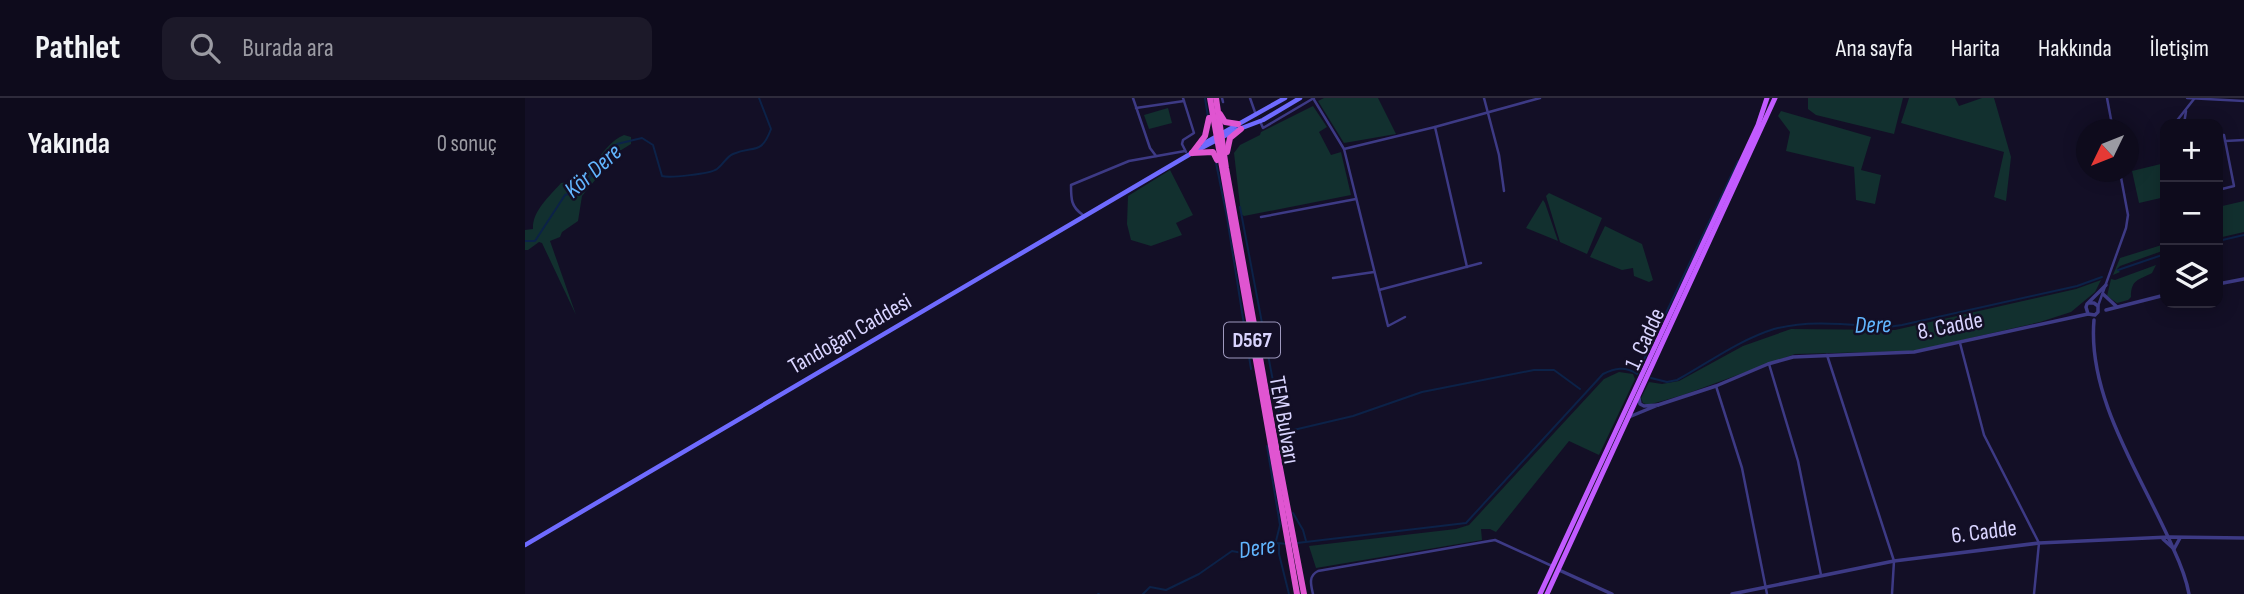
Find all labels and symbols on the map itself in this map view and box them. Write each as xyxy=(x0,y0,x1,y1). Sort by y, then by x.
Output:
north arrow xyxy=(2076,119,2139,182)
water label: Kör Dere xyxy=(558,138,628,204)
street label: Tandoğan Caddesi xyxy=(784,288,916,380)
street label: 1. Cadde xyxy=(1619,304,1671,374)
street label: 8. Cadde xyxy=(1915,306,1985,346)
water label: Dere xyxy=(1854,310,1892,340)
road number: D567 xyxy=(1224,322,1280,358)
street label: TEM Bulvarı xyxy=(1263,374,1305,466)
street label: 6. Cadde xyxy=(1950,514,2018,550)
water label: Dere xyxy=(1237,531,1277,565)

